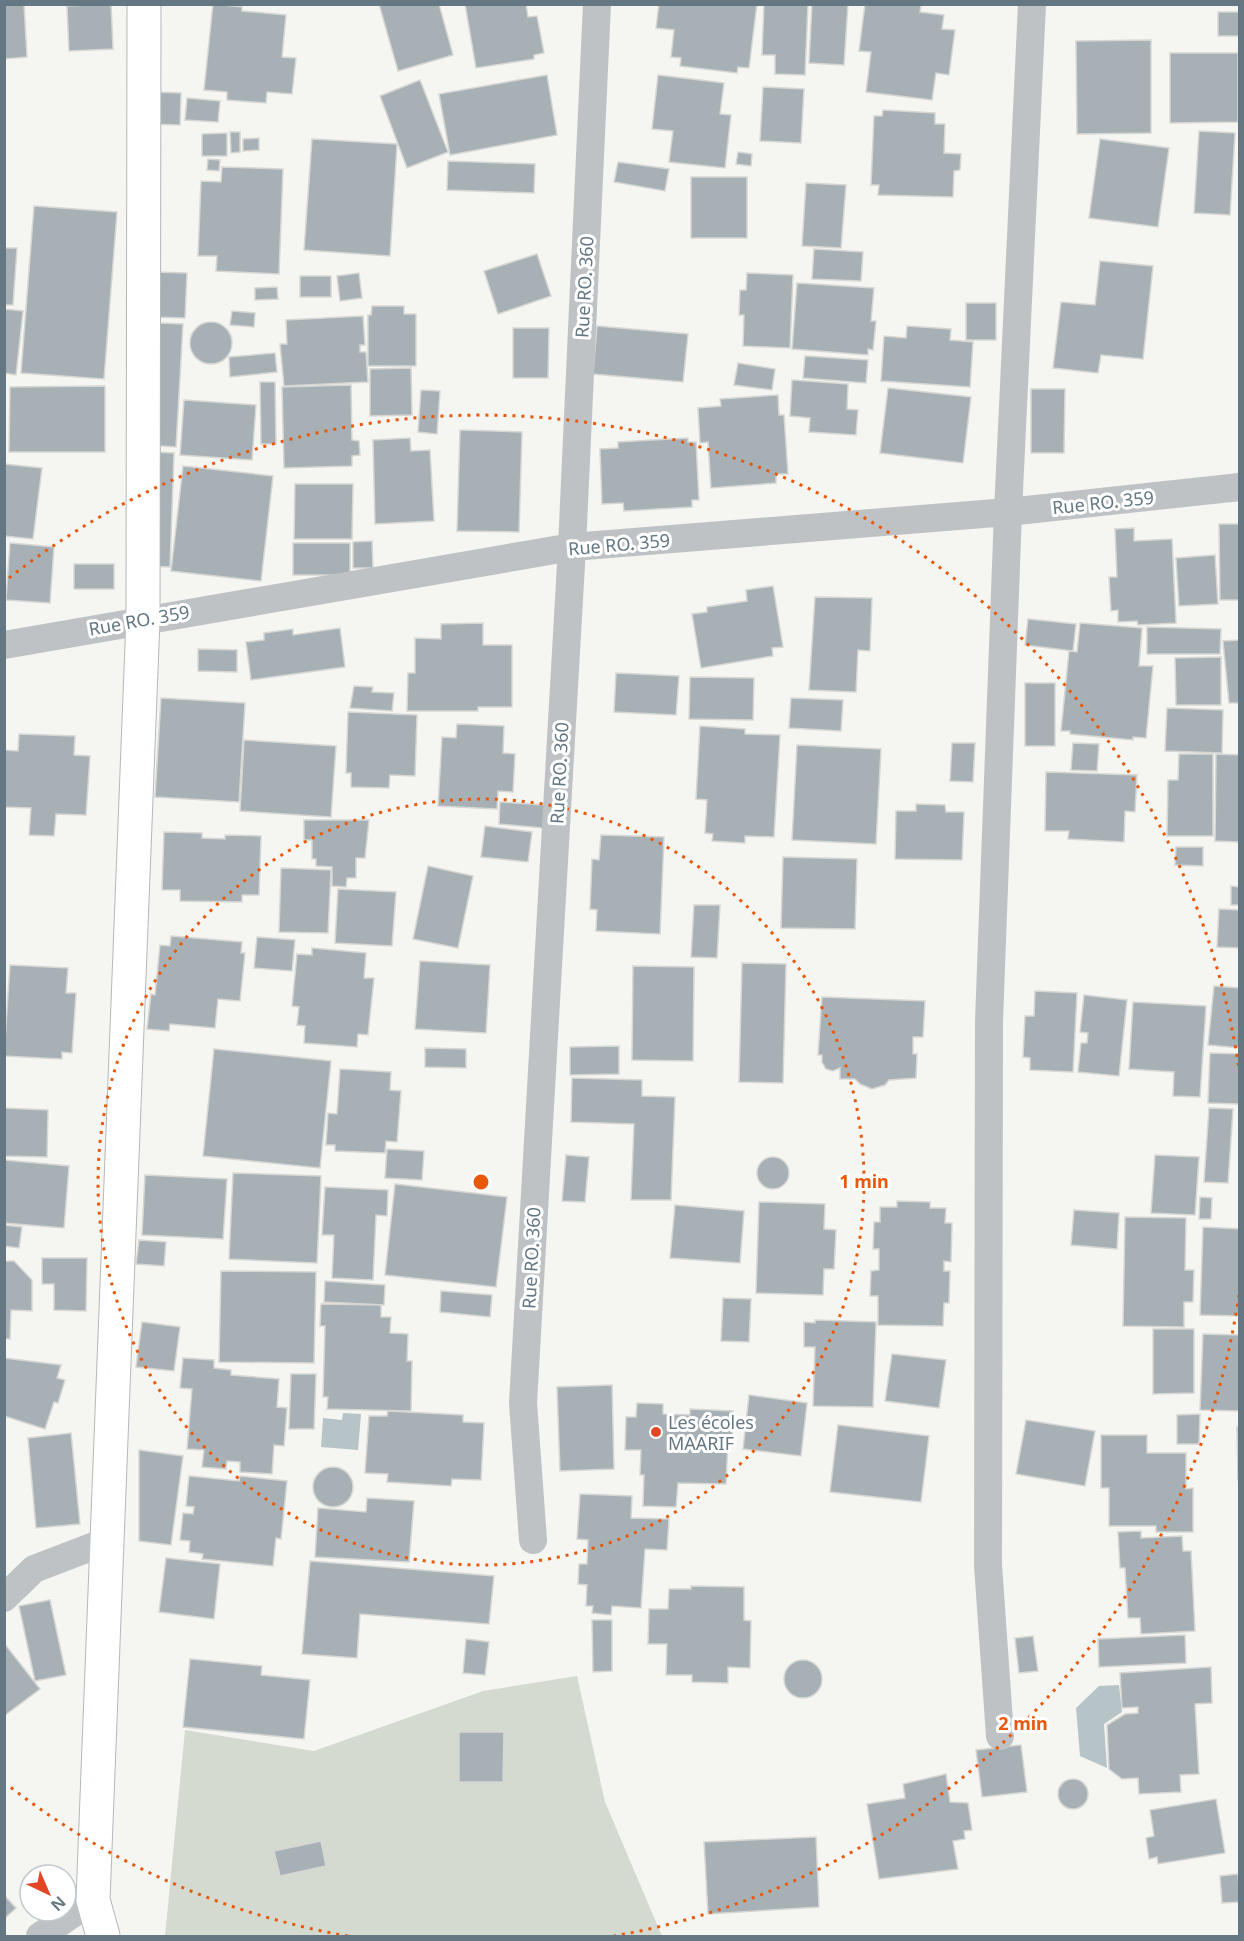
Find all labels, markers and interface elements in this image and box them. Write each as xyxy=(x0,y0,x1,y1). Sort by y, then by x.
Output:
street label: Rue RO. 360 xyxy=(569,235,599,339)
street label: Rue RO. 359 xyxy=(1051,485,1155,519)
street label: Rue RO. 359 xyxy=(567,528,671,560)
street label: Rue RO. 359 xyxy=(87,599,191,641)
street label: Rue RO. 360 xyxy=(544,721,574,825)
text: 1 min xyxy=(839,1169,889,1193)
centre of rings xyxy=(471,1172,491,1192)
street label: Rue RO. 360 xyxy=(516,1206,546,1310)
place label: Les écoles MAARIF xyxy=(668,1410,754,1455)
marker: Les écoles MAARIF xyxy=(649,1425,663,1439)
text: 2 min xyxy=(998,1711,1048,1735)
north arrow xyxy=(18,1863,78,1923)
text: N xyxy=(46,1891,71,1916)

